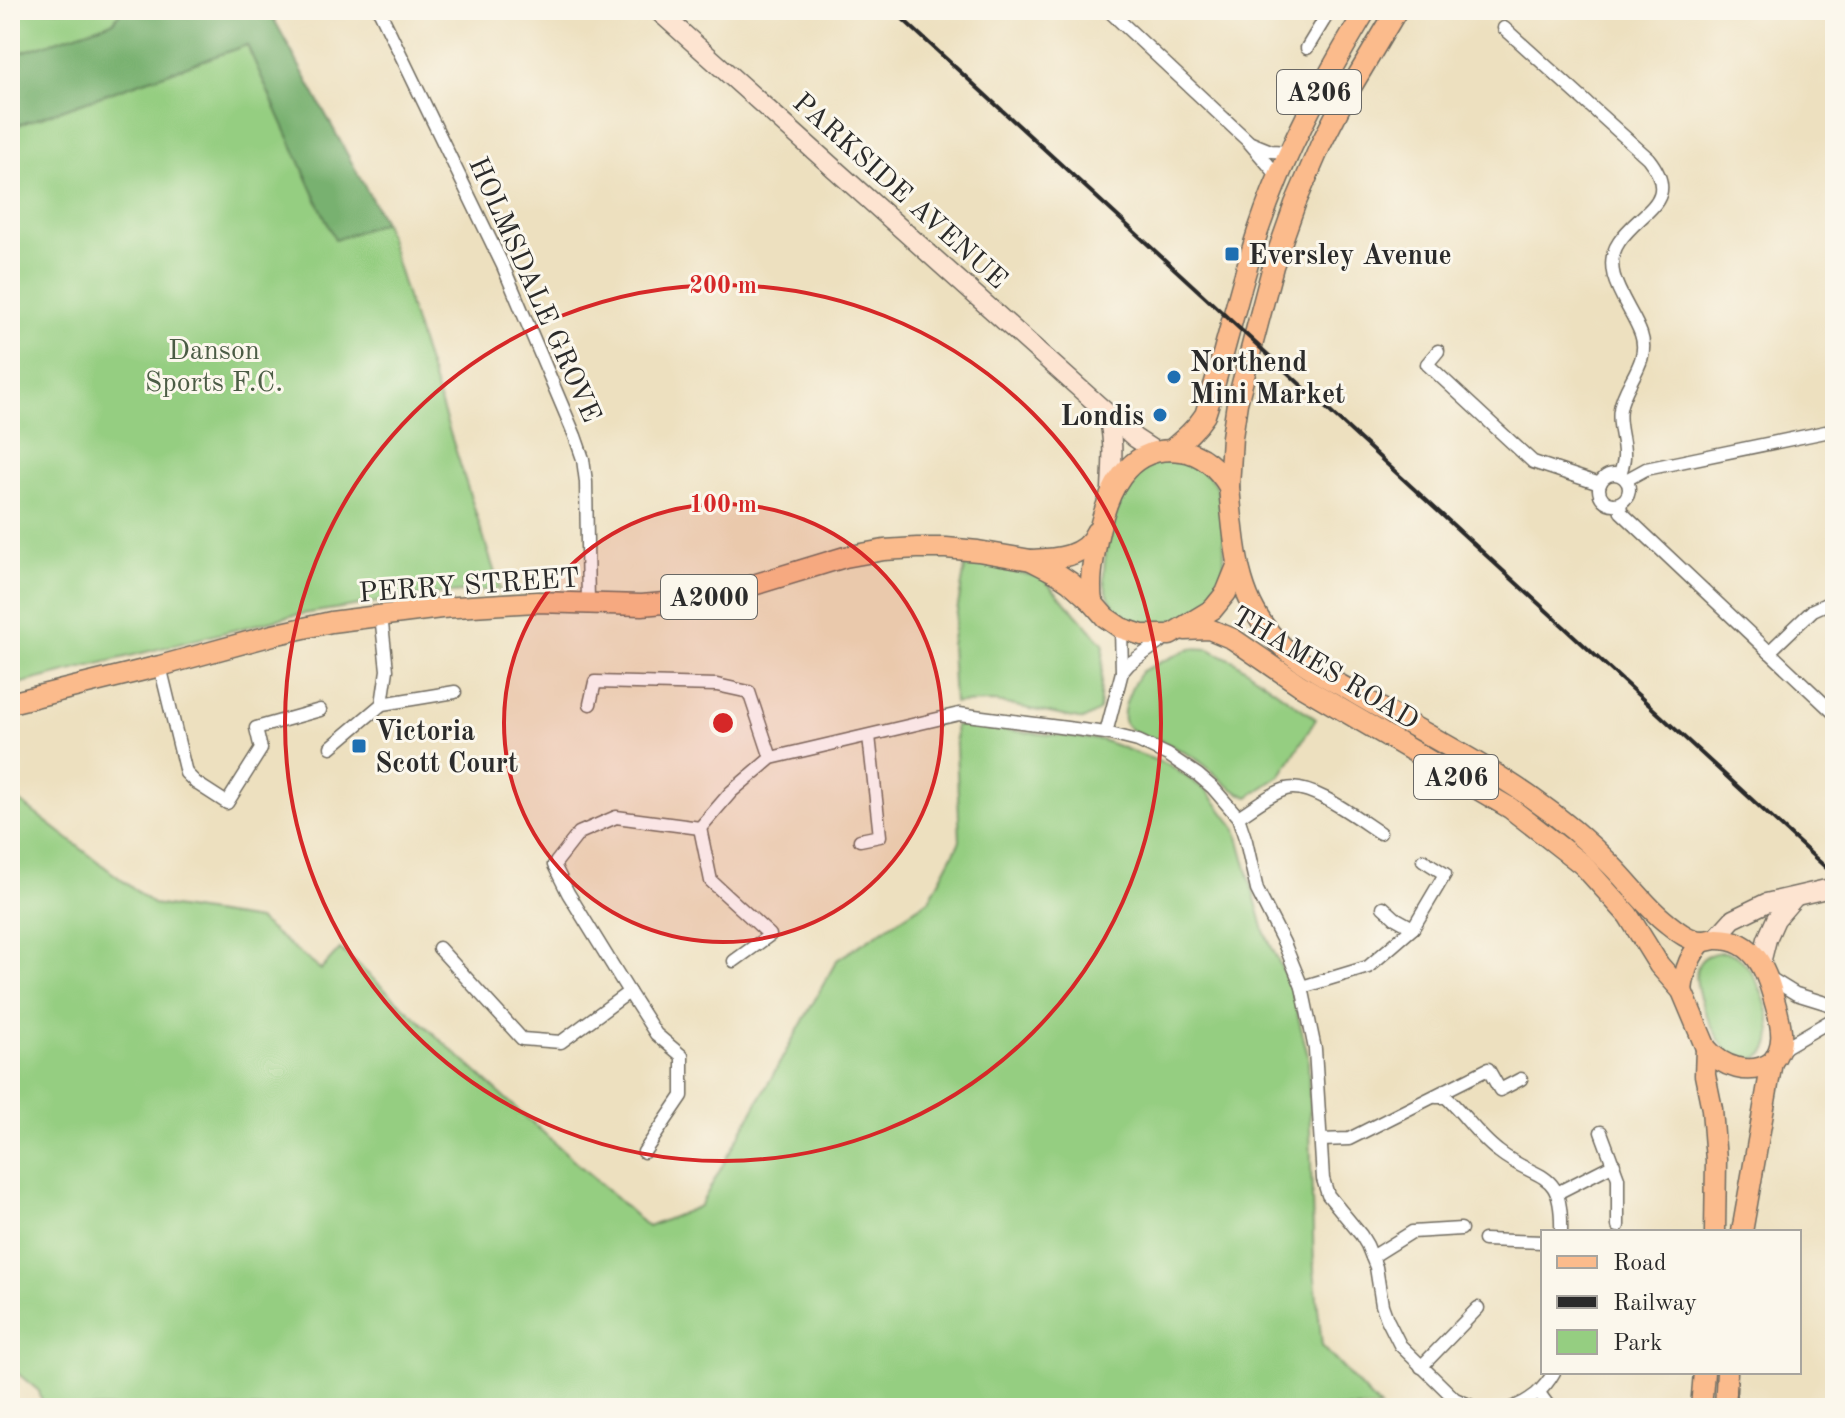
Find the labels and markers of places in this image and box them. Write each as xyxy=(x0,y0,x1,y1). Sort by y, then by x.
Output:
place label: Eversley Avenue xyxy=(1248,243,1452,271)
marker: Eversley Avenue xyxy=(1223,245,1241,263)
place label: Northend Mini Market xyxy=(1190,350,1345,410)
marker: Northend Mini Market xyxy=(1165,368,1183,386)
place label: Londis xyxy=(1060,404,1144,432)
marker: Londis xyxy=(1151,406,1169,424)
centre of rings xyxy=(709,709,737,737)
place label: Victoria Scott Court xyxy=(375,719,518,779)
marker: Victoria Scott Court xyxy=(350,737,368,755)

